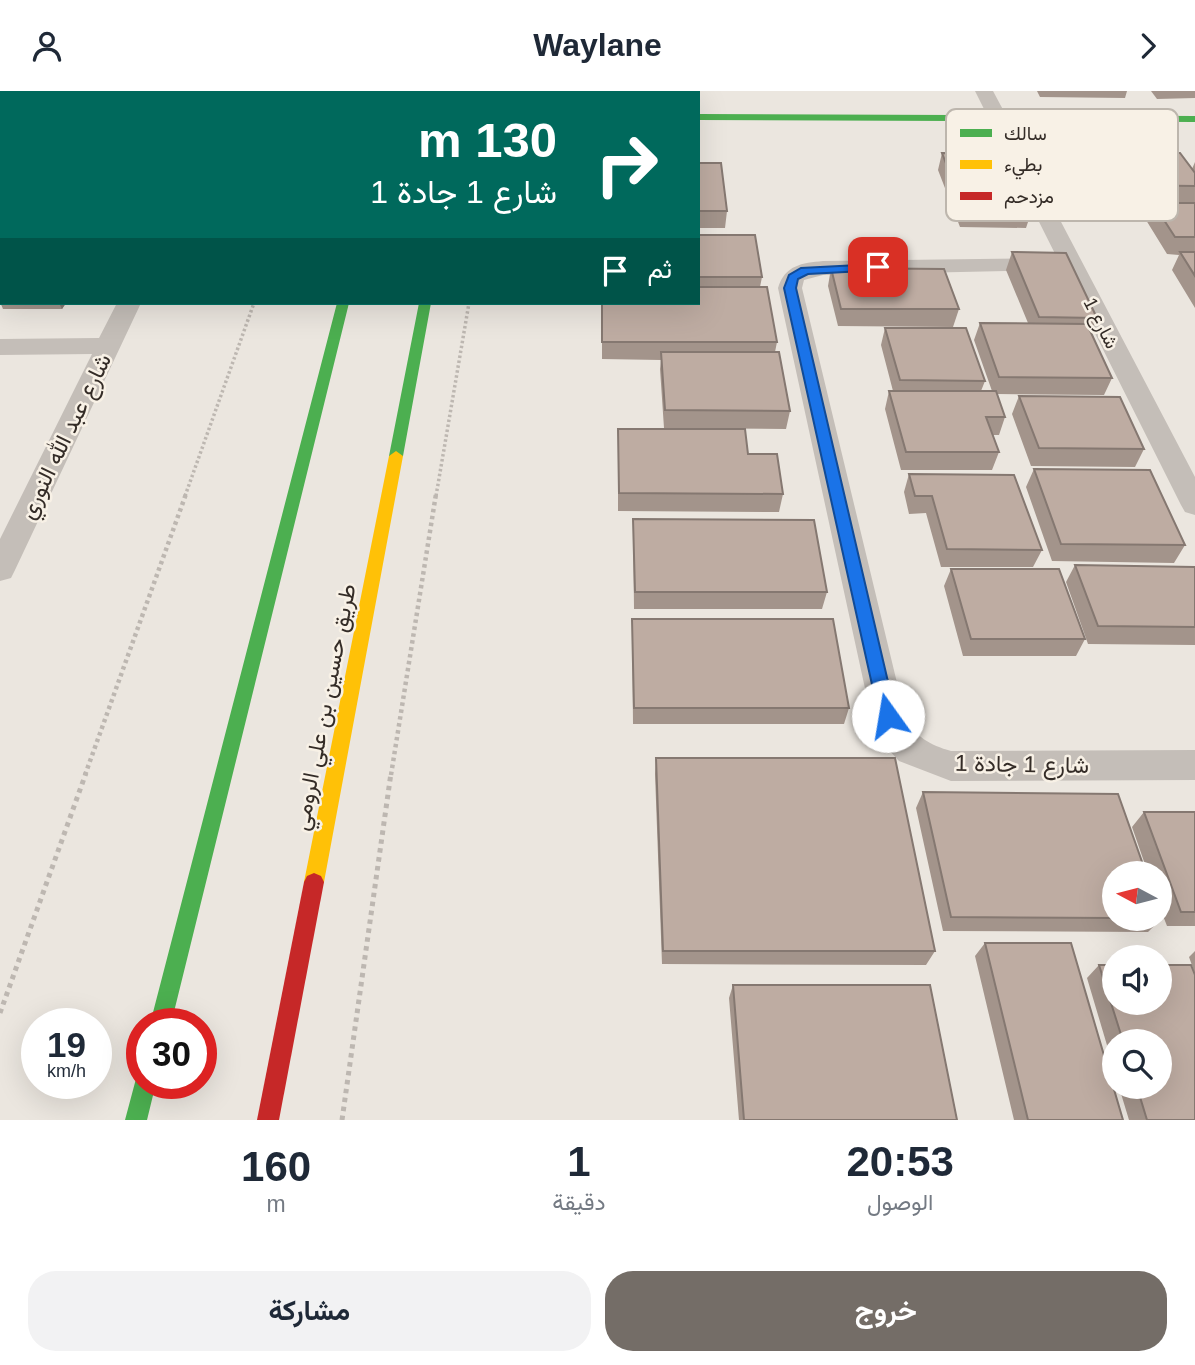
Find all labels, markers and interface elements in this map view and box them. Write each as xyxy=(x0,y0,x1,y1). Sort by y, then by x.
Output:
icon: person xyxy=(28,27,66,65)
text: Waylane xyxy=(533,27,662,63)
icon: forward xyxy=(1129,27,1167,65)
legend xyxy=(946,109,1178,221)
text: 130 m xyxy=(418,113,557,167)
icon: right xyxy=(581,119,672,210)
text: سالك xyxy=(1004,123,1047,144)
text: بطيء xyxy=(1004,154,1042,180)
text: شارع 1 جادة 1 xyxy=(370,174,557,210)
text: مزدحم xyxy=(1004,186,1054,209)
pin xyxy=(848,237,908,297)
icon: arrive xyxy=(859,248,897,286)
icon: arrive xyxy=(596,252,634,290)
text: ثم xyxy=(648,254,672,284)
street label: شارع 1 xyxy=(1078,294,1123,353)
street label: شارع عبد الله النوري xyxy=(14,349,122,526)
street label: طريق حسين بن علي الرومي xyxy=(287,581,367,834)
position arrow xyxy=(851,679,925,753)
street label: شارع 1 جادة 1 xyxy=(955,750,1089,781)
north arrow xyxy=(1102,861,1172,931)
map controls xyxy=(1102,861,1172,1099)
button: sound xyxy=(1102,945,1172,1015)
speed limit sign: 30 xyxy=(126,1008,217,1099)
text: 19 xyxy=(47,1025,86,1064)
button: search xyxy=(1102,1029,1172,1099)
text: km/h xyxy=(47,1061,86,1081)
text: 1 xyxy=(567,1138,591,1185)
text: 20:53 xyxy=(847,1138,954,1185)
text: 160 xyxy=(241,1143,311,1190)
text: دقيقة xyxy=(552,1189,605,1215)
text: الوصول xyxy=(867,1189,933,1215)
text: m xyxy=(267,1191,286,1217)
button: مشاركة xyxy=(28,1271,591,1351)
button: خروج xyxy=(605,1271,1167,1351)

